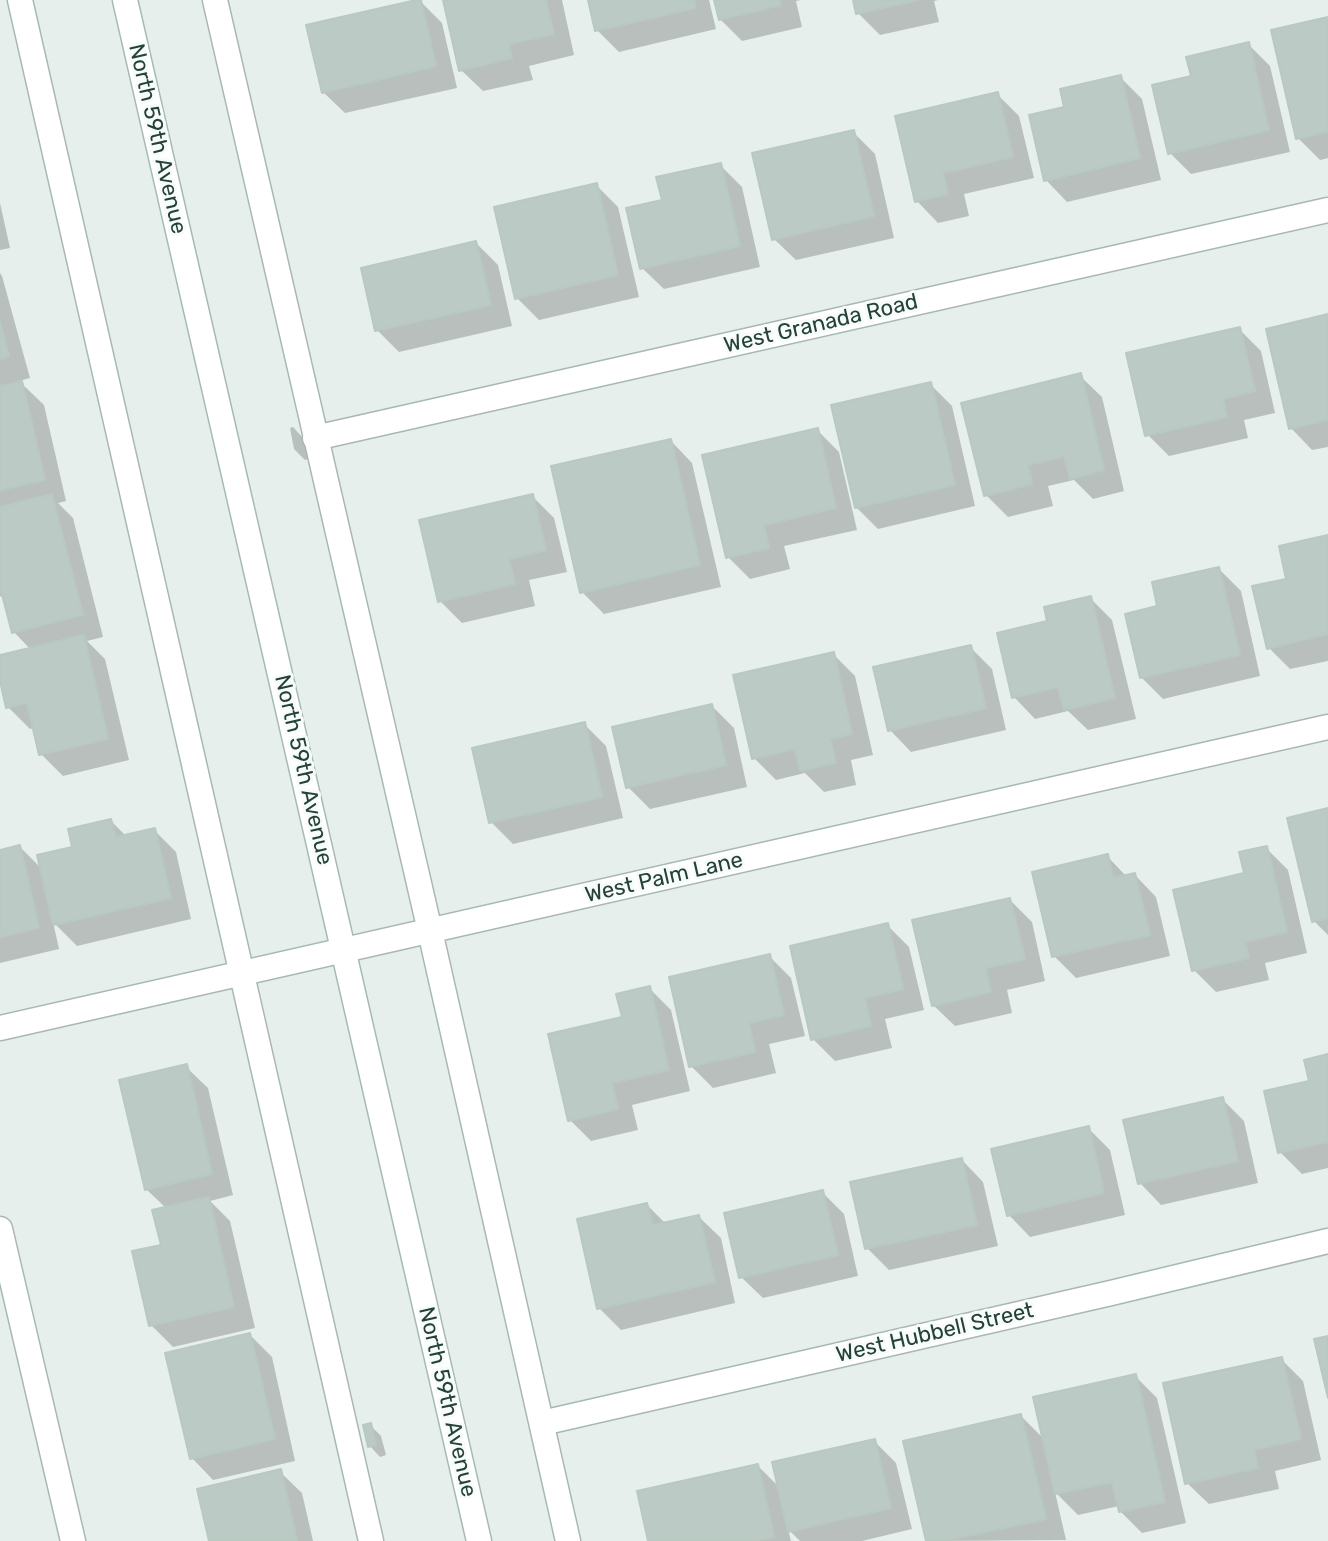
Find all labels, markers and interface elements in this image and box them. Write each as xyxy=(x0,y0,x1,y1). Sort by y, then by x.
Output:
street label: North 59th Avenue xyxy=(122,41,192,237)
street label: West Granada Road xyxy=(721,289,921,359)
street label: North 59th Avenue xyxy=(268,672,338,868)
street label: West Palm Lane xyxy=(582,847,746,909)
street label: West Hubbell Street xyxy=(834,1297,1036,1369)
street label: North 59th Avenue xyxy=(412,1304,482,1500)

